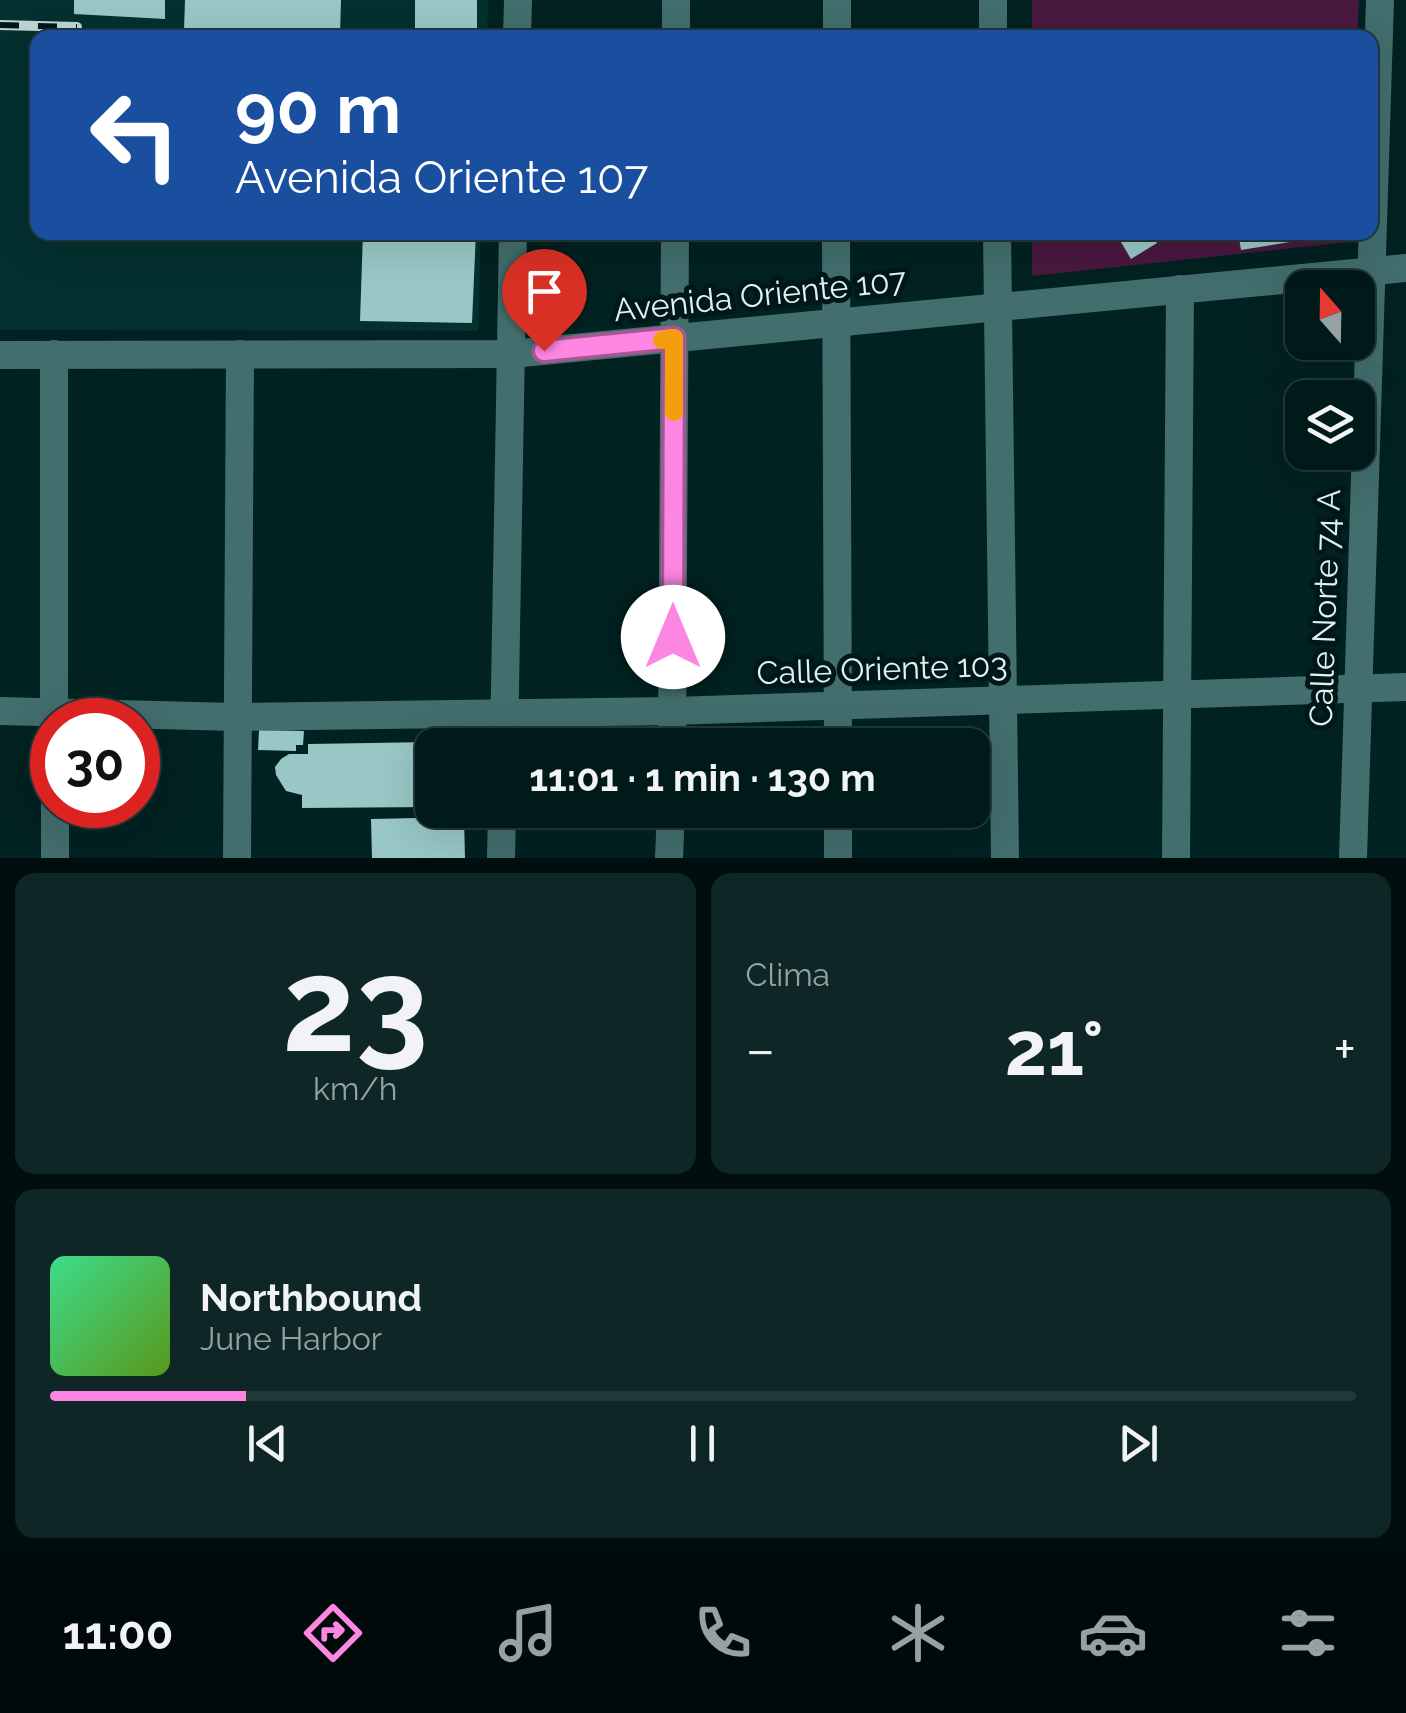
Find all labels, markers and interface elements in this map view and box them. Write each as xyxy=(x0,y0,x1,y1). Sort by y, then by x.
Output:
text: 90 m xyxy=(235,67,401,149)
icon: left xyxy=(70,70,200,200)
text: Avenida Oriente 107 xyxy=(235,151,648,204)
pin xyxy=(502,249,587,352)
street label: Avenida Oriente 107 xyxy=(612,261,908,328)
icon: arrive xyxy=(517,264,572,319)
north arrow xyxy=(1285,270,1375,360)
map controls xyxy=(1285,270,1375,470)
button: layers xyxy=(1285,380,1375,470)
street label: Calle Norte 74 A xyxy=(1302,488,1347,727)
position arrow xyxy=(621,585,725,689)
street label: Calle Oriente 103 xyxy=(756,646,1008,691)
speed limit sign: 30 xyxy=(30,698,160,828)
text: 11:01 · 1 min · 130 m xyxy=(529,755,876,800)
text: 23 xyxy=(282,929,428,1081)
text: Clima xyxy=(746,956,830,993)
text: 21° xyxy=(1005,1004,1104,1093)
text: − xyxy=(746,1017,775,1082)
text: + xyxy=(1333,1017,1356,1082)
text: km/h xyxy=(313,1070,397,1107)
text: Northbound xyxy=(200,1275,422,1320)
text: June Harbor xyxy=(200,1320,382,1357)
icon: previous xyxy=(240,1416,295,1471)
icon: pause xyxy=(675,1416,730,1471)
icon: next xyxy=(1111,1416,1166,1471)
icon: directions xyxy=(298,1598,368,1668)
icon: music xyxy=(493,1598,563,1668)
icon: phone xyxy=(688,1598,758,1668)
icon: climate xyxy=(883,1598,953,1668)
icon: car xyxy=(1078,1598,1148,1668)
icon: filters xyxy=(1273,1598,1343,1668)
text: 11:00 xyxy=(63,1607,173,1660)

